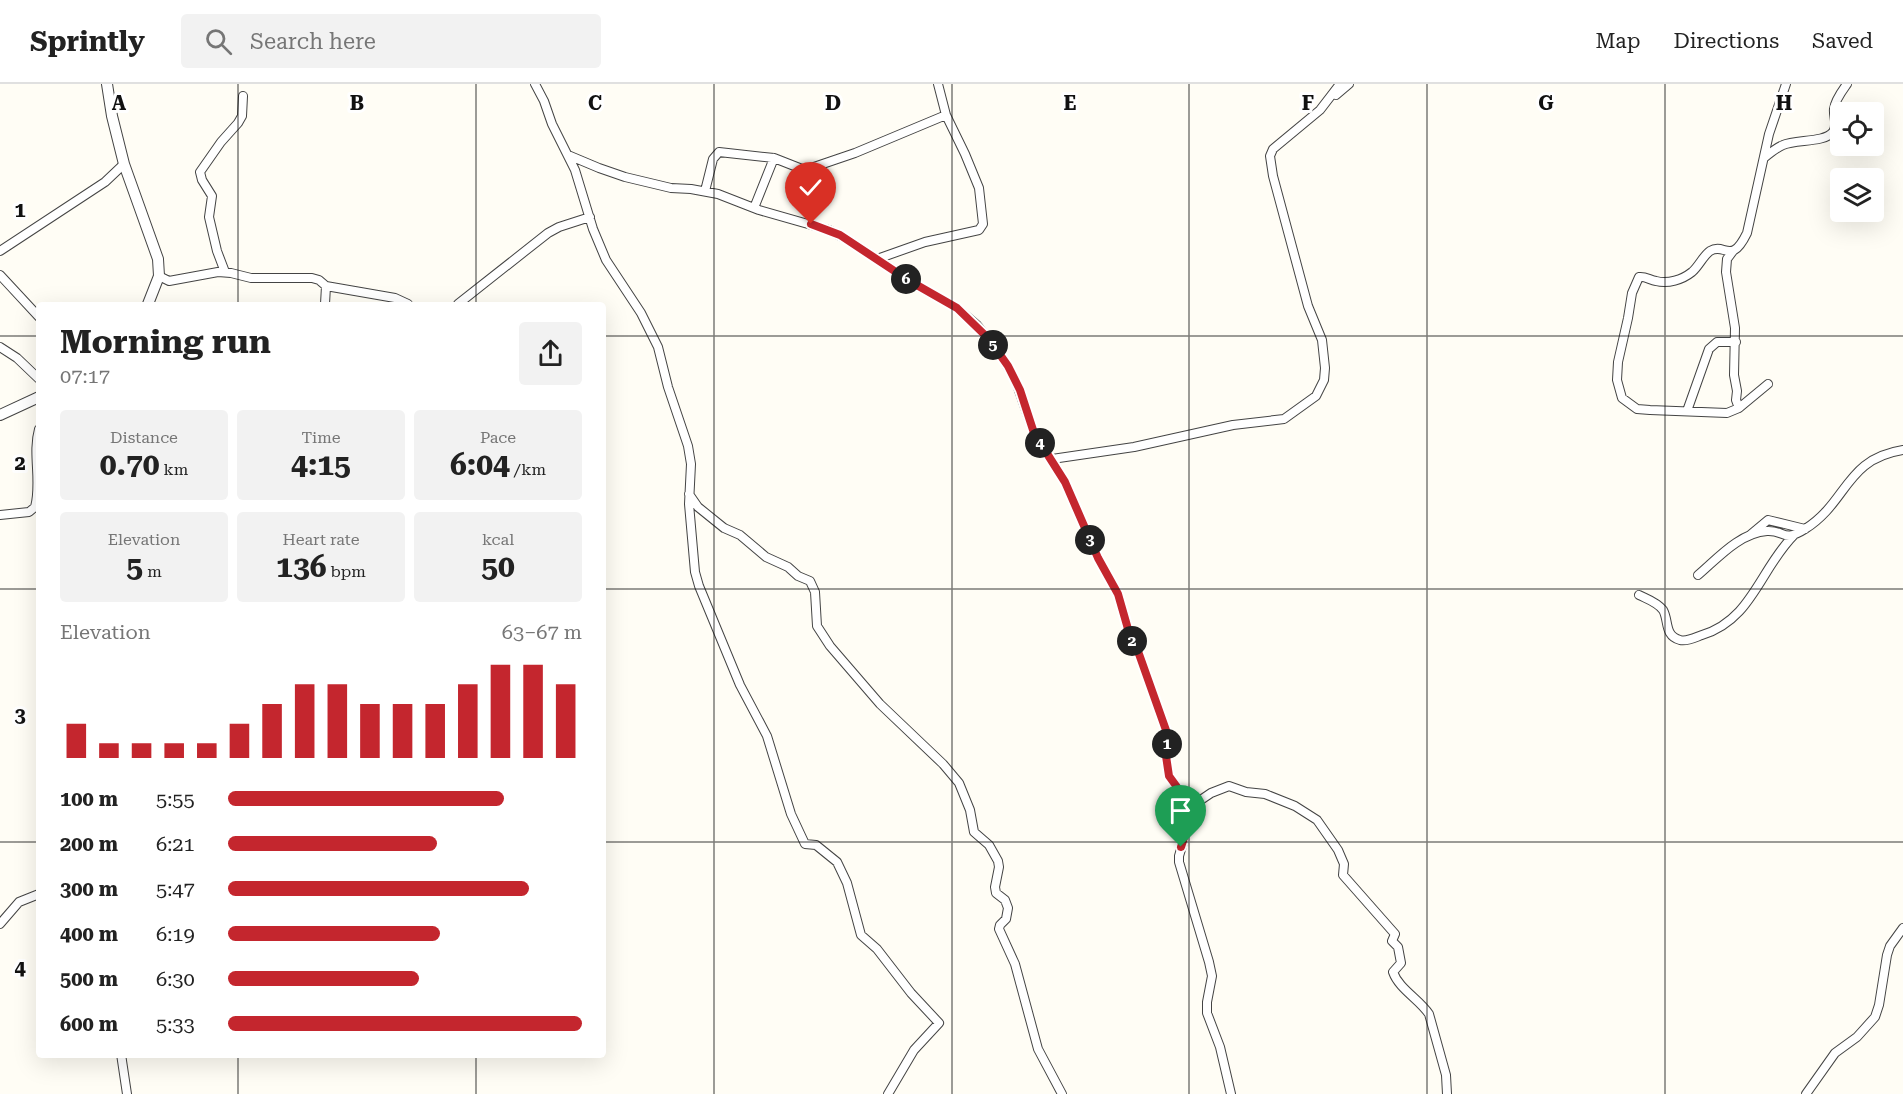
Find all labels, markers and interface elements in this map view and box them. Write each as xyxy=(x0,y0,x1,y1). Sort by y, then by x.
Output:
search box xyxy=(181,14,601,68)
text: Sprintly xyxy=(30,25,145,58)
icon: search xyxy=(202,25,235,58)
text: Search here xyxy=(250,29,376,54)
text: Map xyxy=(1596,29,1640,53)
text: Directions xyxy=(1673,29,1779,53)
text: Saved xyxy=(1812,29,1873,53)
text: A xyxy=(112,91,127,115)
text: B xyxy=(350,91,364,115)
text: C xyxy=(588,91,602,115)
text: D xyxy=(825,91,841,115)
text: E xyxy=(1064,91,1077,115)
text: F xyxy=(1302,91,1314,115)
text: G xyxy=(1538,91,1554,115)
text: H xyxy=(1776,91,1792,115)
map controls xyxy=(1830,102,1884,222)
button: locate xyxy=(1830,102,1884,156)
pin xyxy=(785,162,836,224)
button: layers xyxy=(1830,168,1884,222)
icon: check xyxy=(794,171,827,204)
text: 1 xyxy=(14,198,26,222)
pin: 6 xyxy=(891,264,921,294)
text: 6 xyxy=(902,269,910,288)
text: Morning run xyxy=(60,322,271,361)
button: share xyxy=(519,322,582,385)
pin: 5 xyxy=(978,330,1008,360)
text: 5 xyxy=(989,335,997,354)
text: 07:17 xyxy=(60,364,110,388)
text: Distance xyxy=(110,428,178,447)
text: Time xyxy=(301,428,341,447)
text: Pace xyxy=(480,428,516,447)
pin: 4 xyxy=(1025,428,1055,458)
text: 4 xyxy=(1036,433,1044,452)
text: 0.70 xyxy=(100,447,160,482)
text: 4:15 xyxy=(291,447,351,482)
text: 6:04 xyxy=(450,447,510,482)
text: 2 xyxy=(14,451,26,475)
text: km xyxy=(160,460,188,479)
text: /km xyxy=(510,460,546,479)
pin: 3 xyxy=(1075,525,1105,555)
text: Elevation xyxy=(108,530,180,549)
text: Heart rate xyxy=(283,530,359,549)
text: kcal xyxy=(482,530,514,549)
text: 3 xyxy=(1086,530,1094,549)
text: 5 xyxy=(126,549,143,584)
text: 136 xyxy=(276,549,326,584)
text: 50 xyxy=(481,549,515,584)
text: m xyxy=(143,562,162,581)
text: bpm xyxy=(326,562,366,581)
text: Elevation xyxy=(60,620,151,644)
text: 63–67 m xyxy=(502,620,582,644)
pin: 2 xyxy=(1117,626,1147,656)
text: 2 xyxy=(1128,631,1136,650)
text: 3 xyxy=(14,703,26,727)
pin: 1 xyxy=(1152,729,1182,759)
text: 1 xyxy=(1163,734,1171,753)
pin xyxy=(1155,785,1206,847)
text: 100 m xyxy=(60,787,118,811)
text: 5:55 xyxy=(156,787,195,811)
icon: arrive xyxy=(1164,794,1197,827)
text: 200 m xyxy=(60,832,118,856)
text: 6:21 xyxy=(156,832,195,856)
text: 300 m xyxy=(60,877,118,901)
text: 5:47 xyxy=(156,877,195,901)
text: 400 m xyxy=(60,922,118,946)
text: 6:19 xyxy=(156,922,195,946)
text: 4 xyxy=(14,956,26,980)
text: 500 m xyxy=(60,967,118,991)
text: 6:30 xyxy=(156,967,195,991)
text: 600 m xyxy=(60,1012,118,1036)
text: 5:33 xyxy=(156,1012,195,1036)

